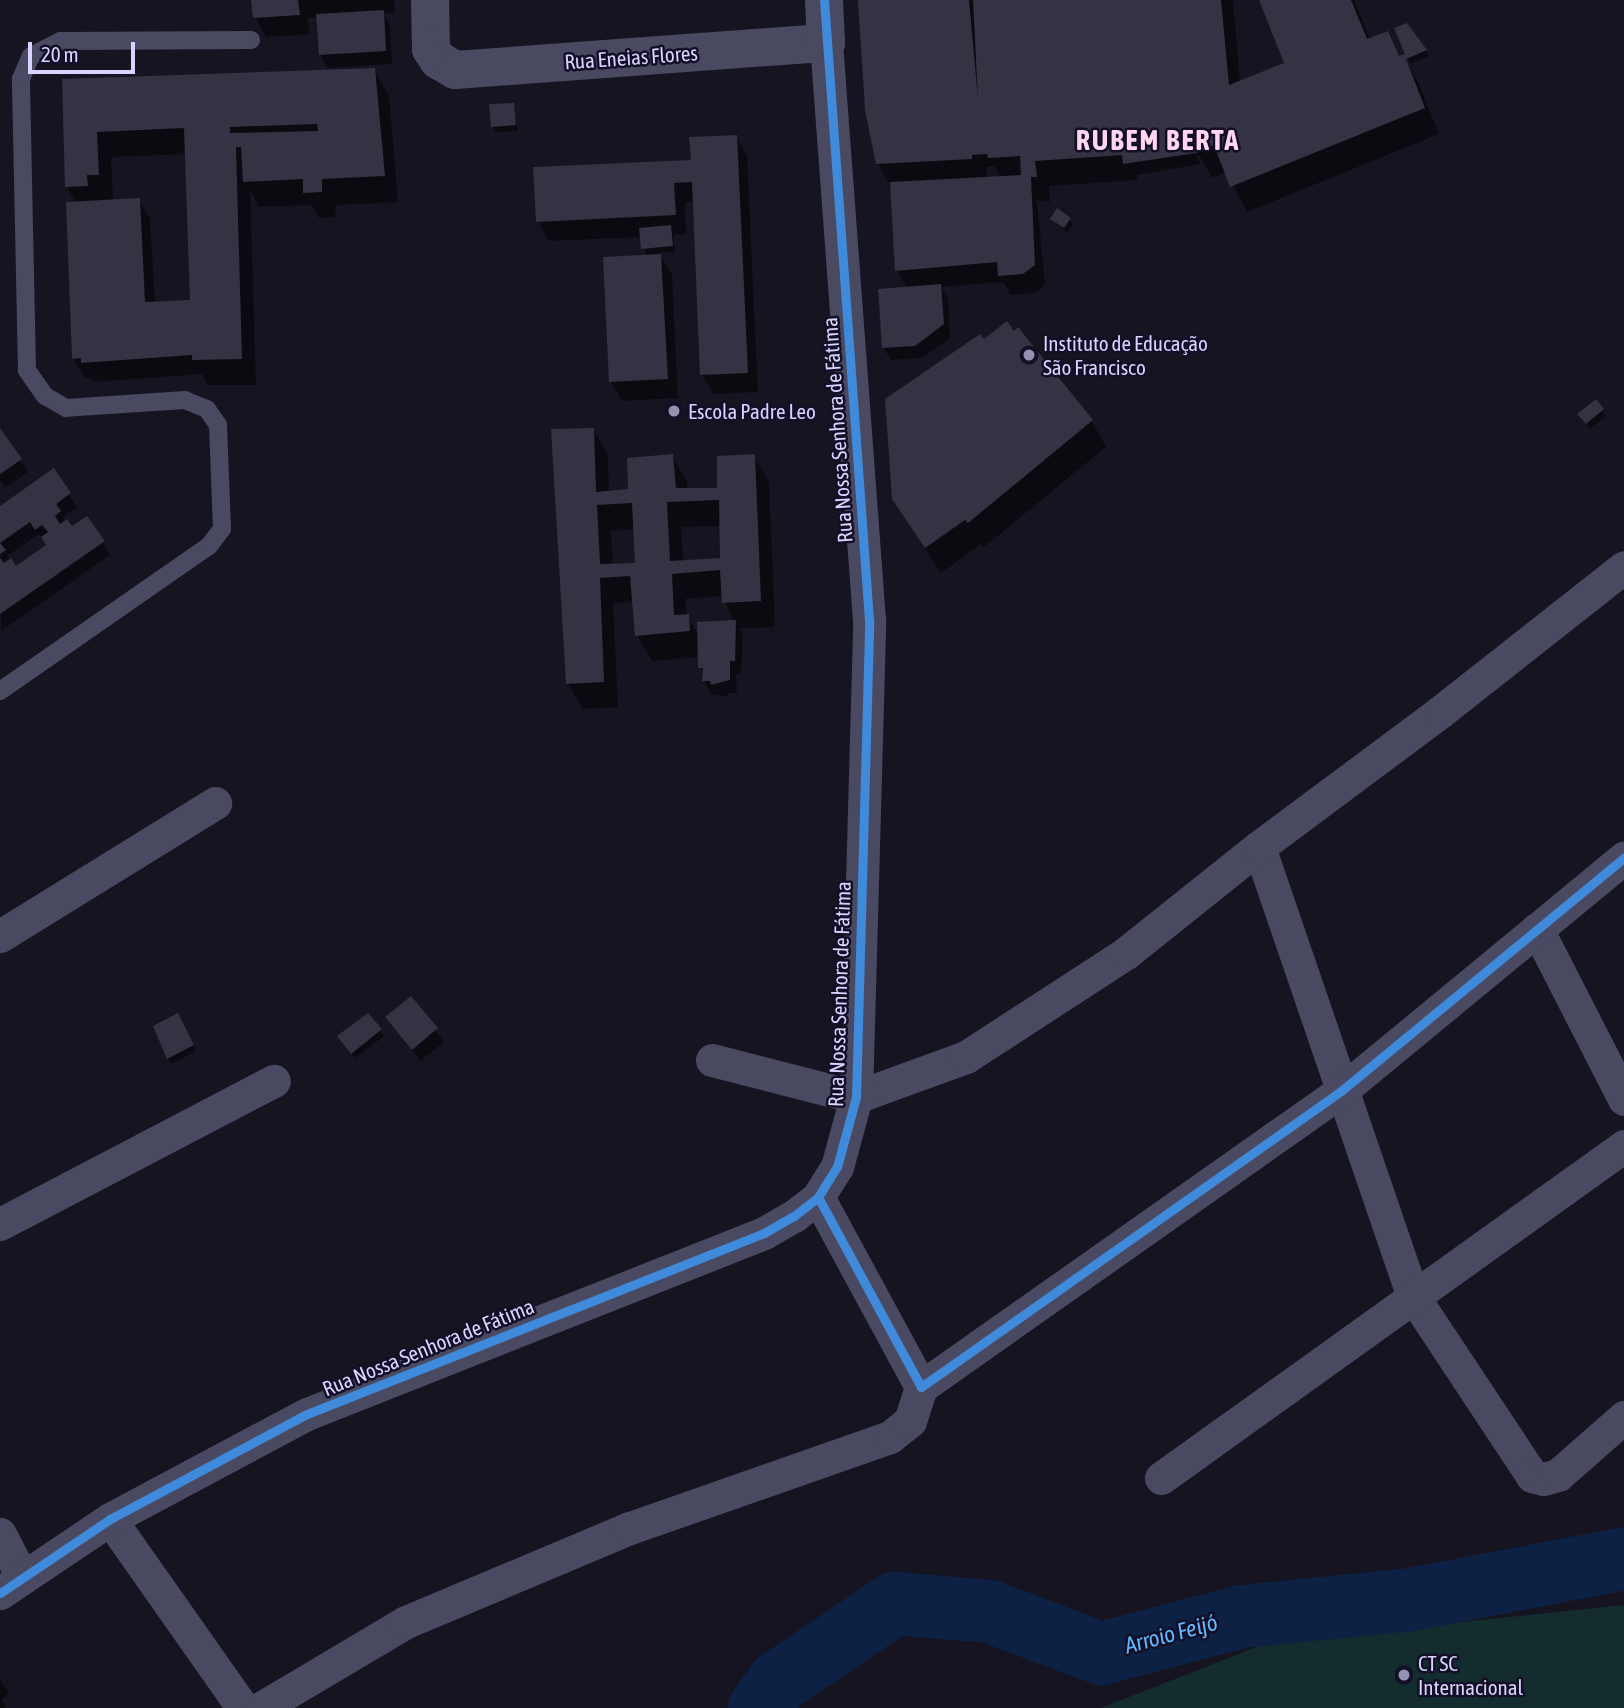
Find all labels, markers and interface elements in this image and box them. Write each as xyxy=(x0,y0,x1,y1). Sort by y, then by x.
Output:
scale bar xyxy=(32,28,138,72)
street label: Rua Eneias Flores xyxy=(563,40,699,74)
text: 20 m xyxy=(41,42,79,66)
district label: RUBEM BERTA xyxy=(1077,123,1239,157)
street label: Rua Nossa Senhora de Fátima xyxy=(817,316,857,544)
place label: Instituto de Educação São Francisco xyxy=(1043,330,1208,380)
marker: Instituto de Educação São Francisco xyxy=(1021,347,1037,363)
place label: Escola Padre Leo xyxy=(688,398,816,424)
marker: Escola Padre Leo xyxy=(666,403,682,419)
street label: Rua Nossa Senhora de Fátima xyxy=(822,881,856,1107)
street label: Rua Nossa Senhora de Fátima xyxy=(319,1293,537,1401)
water label: Arroio Feijó xyxy=(1122,1608,1220,1660)
place label: CT SC Internacional xyxy=(1418,1650,1523,1700)
marker: CT SC Internacional xyxy=(1396,1667,1412,1683)

